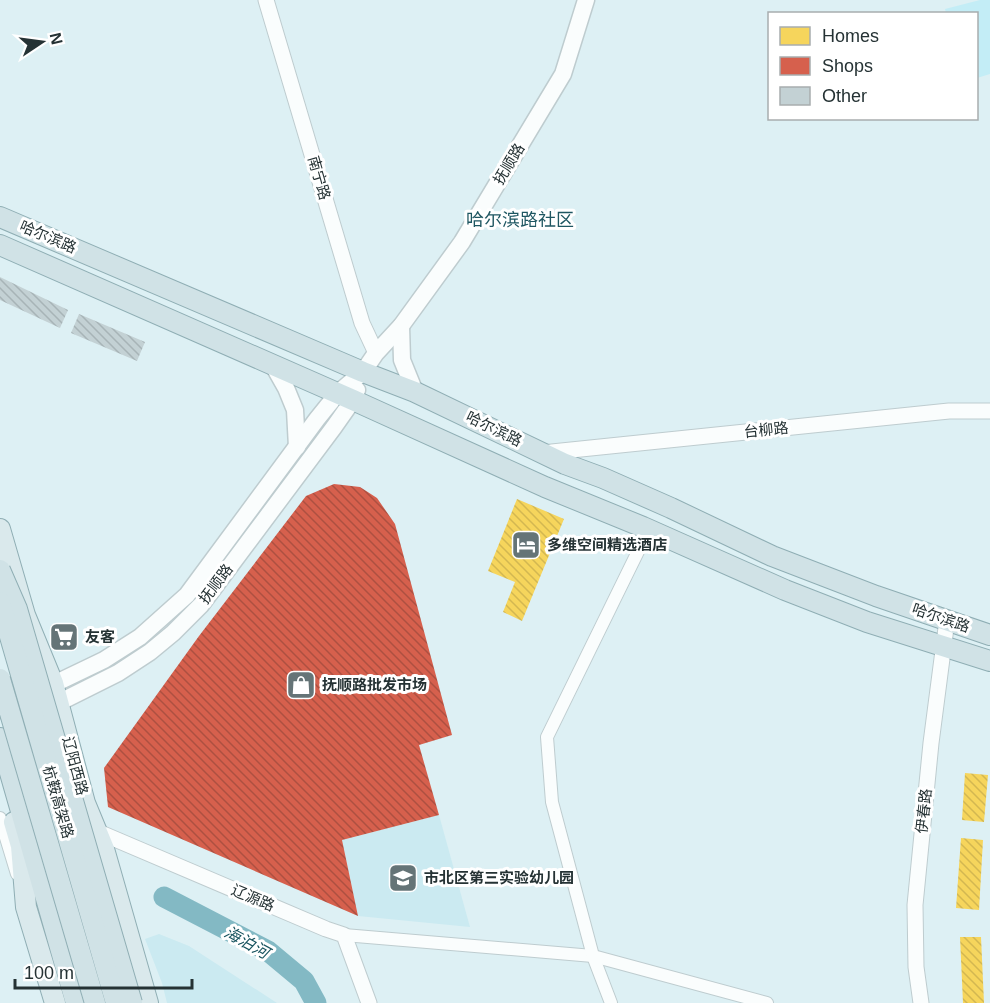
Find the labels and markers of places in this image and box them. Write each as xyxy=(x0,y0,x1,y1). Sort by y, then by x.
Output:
hotel icon: 多维空间精选酒店 xyxy=(510,529,542,561)
place label: 多维空间精选酒店 xyxy=(547,536,667,553)
supermarket icon: 友客 xyxy=(48,621,80,653)
place label: 友客 xyxy=(85,628,115,645)
shop icon: 抚顺路批发市场 xyxy=(285,669,317,701)
place label: 抚顺路批发市场 xyxy=(322,676,427,693)
school or university icon: 市北区第三实验幼儿园 xyxy=(387,862,419,894)
place label: 市北区第三实验幼儿园 xyxy=(424,869,574,886)

